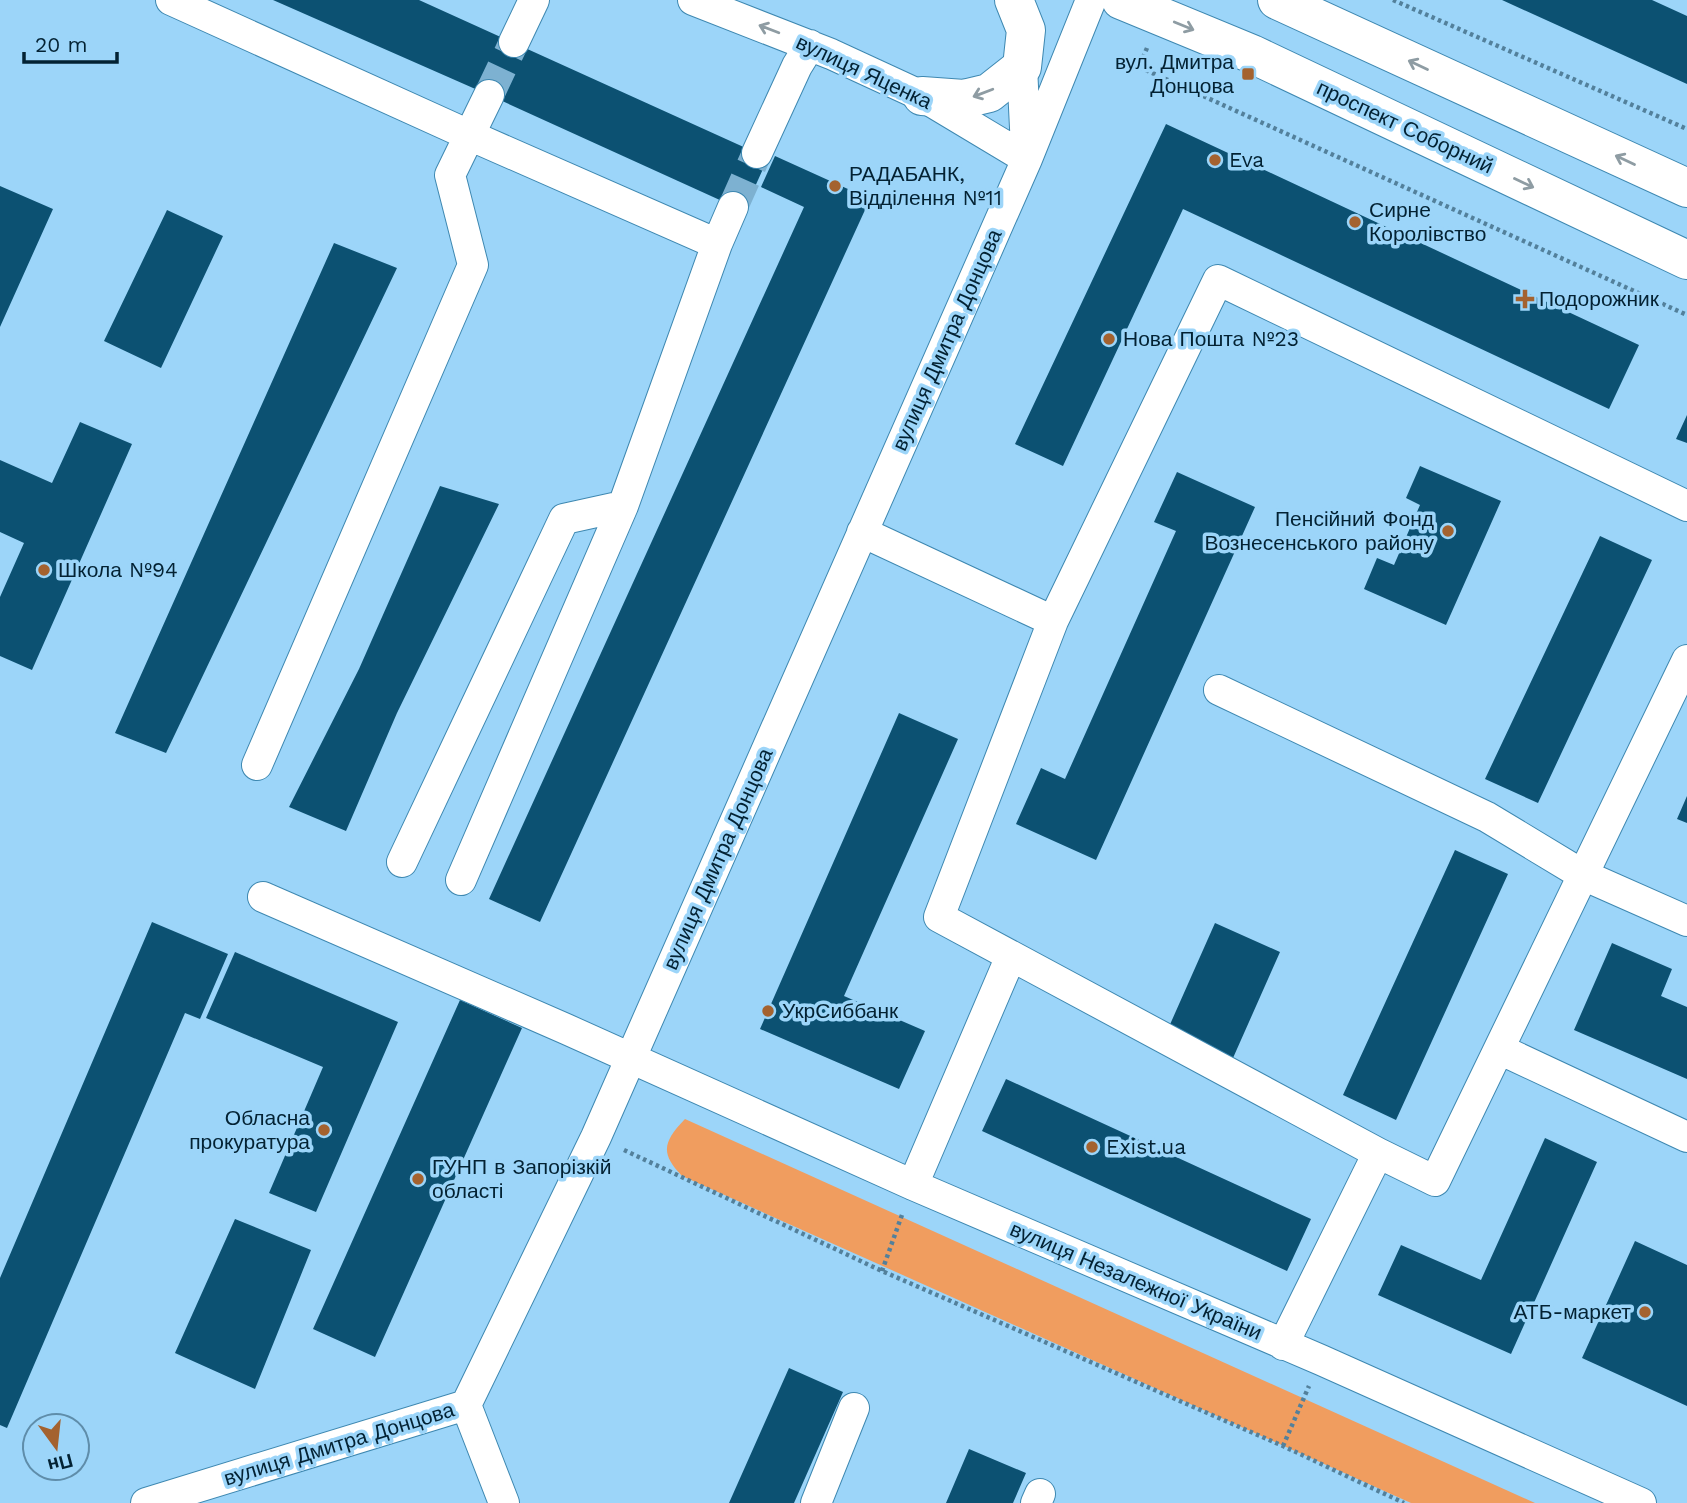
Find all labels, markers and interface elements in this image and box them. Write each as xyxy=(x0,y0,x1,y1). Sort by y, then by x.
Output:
one-way arrow xyxy=(1172,20,1194,33)
scale bar xyxy=(24,21,117,65)
one-way arrow xyxy=(759,22,781,35)
street label: вулиця Яценка xyxy=(792,29,936,114)
text: 20 m xyxy=(35,32,87,57)
place label: вул. Дмитра Донцова xyxy=(1115,49,1234,98)
one-way arrow xyxy=(1408,58,1429,71)
marker: вул. Дмитра Донцова xyxy=(1240,66,1256,82)
street label: проспект Соборний xyxy=(1313,75,1497,178)
one-way arrow xyxy=(973,88,994,100)
place label: Eva xyxy=(1229,147,1264,172)
marker: Eva xyxy=(1207,152,1223,168)
one-way arrow xyxy=(1615,153,1636,166)
place label: РАДАБАНК, Відділення №11 xyxy=(849,161,1002,210)
one-way arrow xyxy=(1513,177,1534,190)
marker: РАДАБАНК, Відділення №11 xyxy=(827,178,843,194)
place label: Сирне Королівство xyxy=(1369,197,1486,246)
marker: Сирне Королівство xyxy=(1347,214,1363,230)
street label: вулиця Дмитра Донцова xyxy=(886,225,1007,454)
place label: Подорожник xyxy=(1539,286,1660,311)
marker: Подорожник xyxy=(1517,291,1533,307)
place label: Нова Пошта №23 xyxy=(1123,326,1299,351)
marker: Нова Пошта №23 xyxy=(1101,331,1117,347)
place label: Пенсійний Фонд Вознесенського району xyxy=(1204,506,1434,555)
marker: Пенсійний Фонд Вознесенського району xyxy=(1440,523,1456,539)
place label: Школа №94 xyxy=(58,557,178,582)
marker: Школа №94 xyxy=(36,562,52,578)
street label: вулиця Дмитра Донцова xyxy=(657,744,778,973)
place label: УкрСиббанк xyxy=(782,998,899,1023)
marker: УкрСиббанк xyxy=(760,1003,776,1019)
place label: Обласна прокуратура xyxy=(189,1105,310,1154)
marker: Обласна прокуратура xyxy=(316,1122,332,1138)
place label: Exist.ua xyxy=(1106,1134,1186,1159)
marker: Exist.ua xyxy=(1084,1139,1100,1155)
place label: ГУНП в Запорізкій області xyxy=(432,1154,611,1203)
marker: ГУНП в Запорізкій області xyxy=(410,1171,426,1187)
street label: вулиця Незалежної України xyxy=(1007,1216,1266,1345)
place label: АТБ-маркет xyxy=(1513,1299,1631,1324)
marker: АТБ-маркет xyxy=(1637,1304,1653,1320)
street label: вулиця Дмитра Донцова xyxy=(221,1396,457,1491)
north arrow xyxy=(21,1412,91,1482)
text: Пн xyxy=(45,1449,75,1477)

